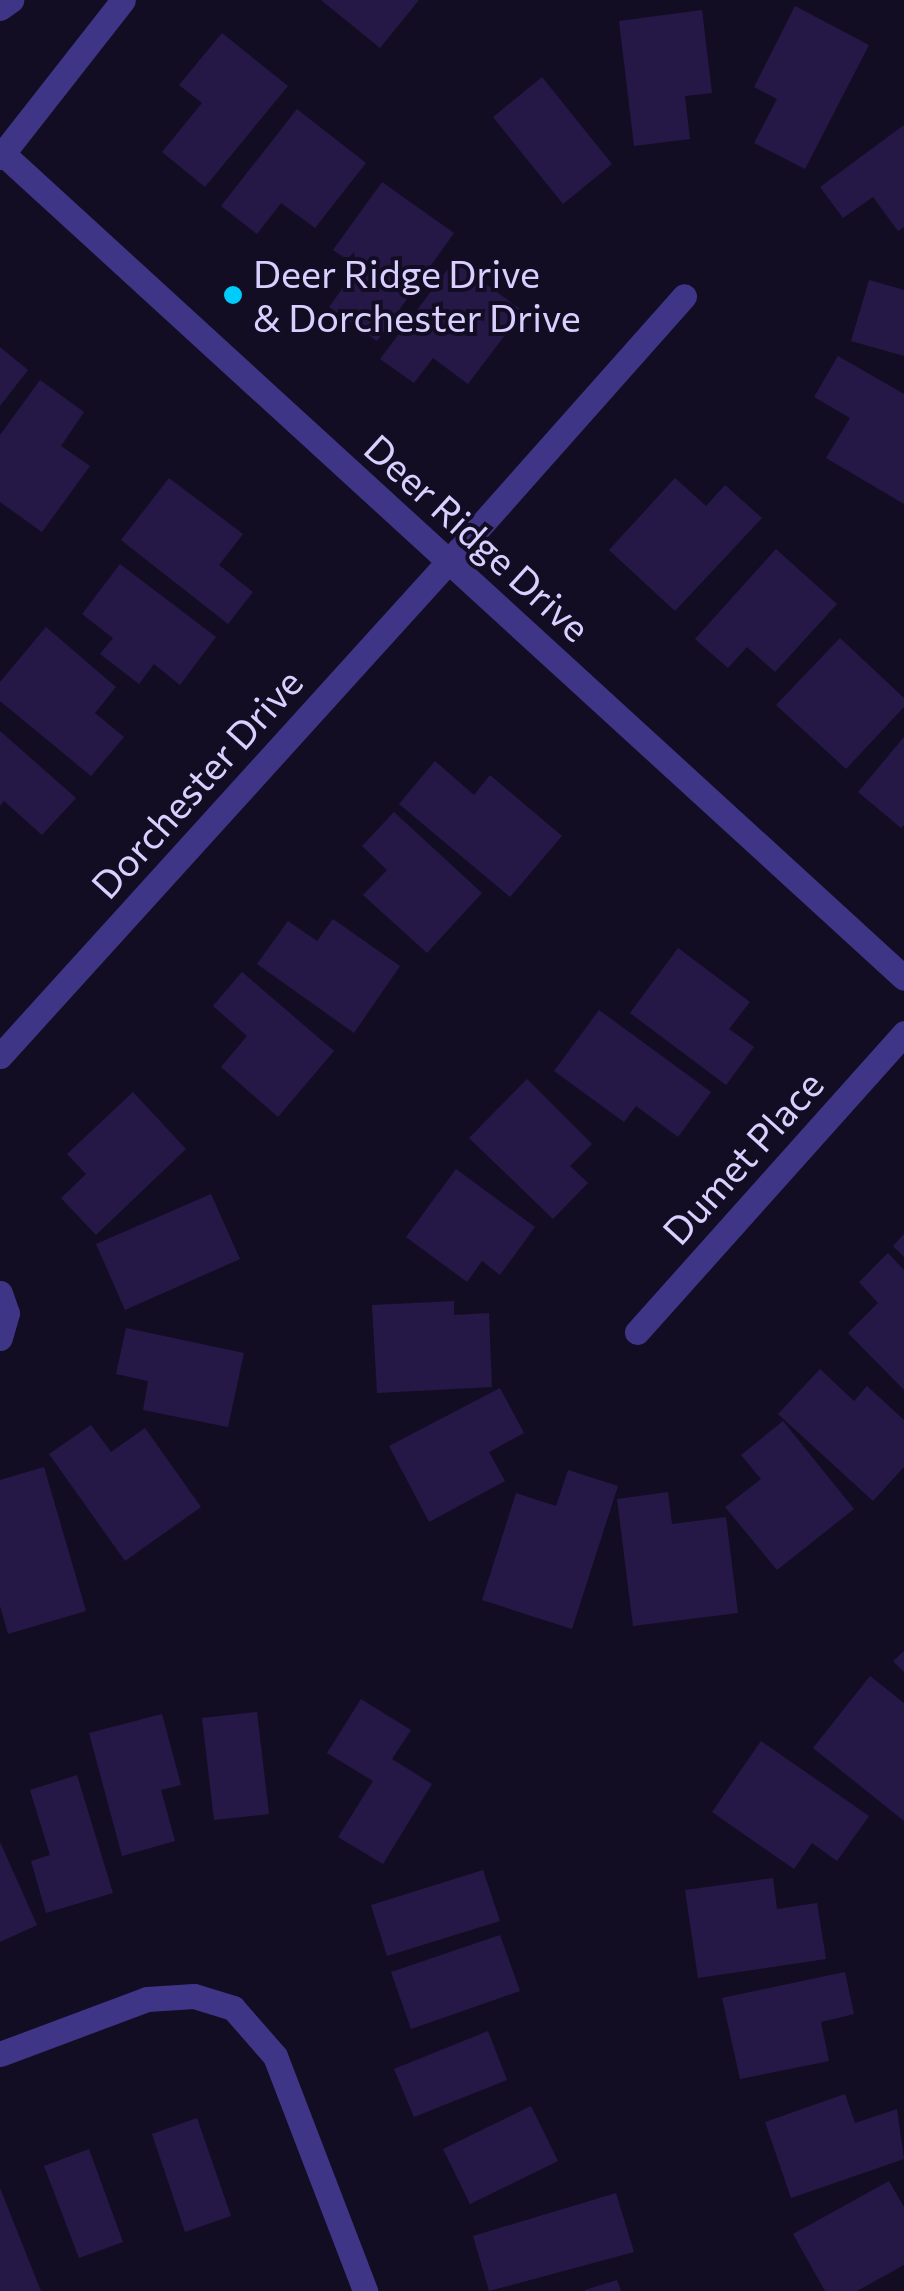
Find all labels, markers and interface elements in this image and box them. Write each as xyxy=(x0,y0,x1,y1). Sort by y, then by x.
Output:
place label: Deer Ridge Drive & Dorchester Drive xyxy=(253,250,581,340)
marker: Deer Ridge Drive & Dorchester Drive xyxy=(222,284,244,306)
street label: Deer Ridge Drive xyxy=(356,424,600,650)
street label: Dorchester Drive xyxy=(81,659,311,907)
street label: Dumet Place xyxy=(652,1061,832,1253)

